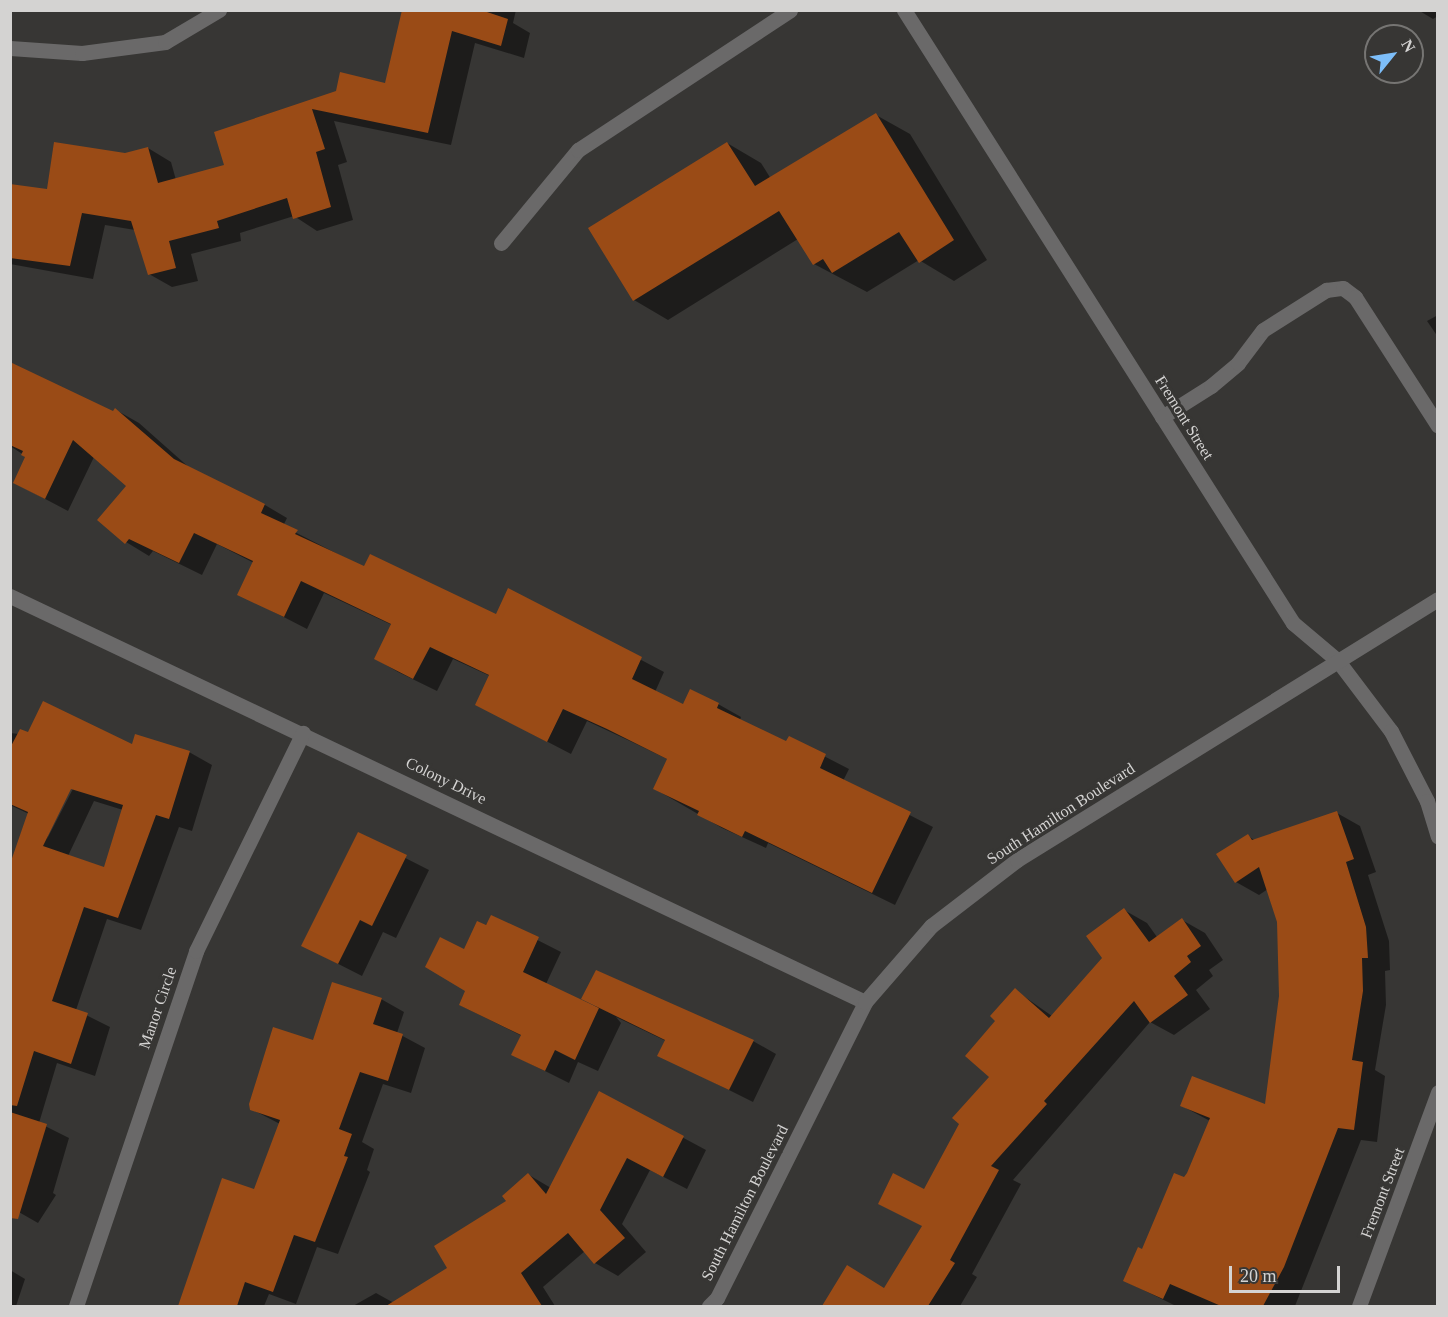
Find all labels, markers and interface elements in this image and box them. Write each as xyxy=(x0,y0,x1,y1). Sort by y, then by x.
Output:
north arrow xyxy=(1364,24,1424,84)
text: N xyxy=(1398,36,1419,55)
street label: Fremont Street xyxy=(1151,372,1217,464)
street label: Colony Drive xyxy=(402,753,490,809)
street label: South Hamilton Boulevard xyxy=(983,759,1139,869)
street label: Manor Circle xyxy=(135,964,181,1052)
street label: South Hamilton Boulevard xyxy=(697,1122,793,1284)
street label: Fremont Street xyxy=(1357,1145,1409,1241)
scale bar xyxy=(1232,1254,1343,1292)
text: 20 m xyxy=(1240,1266,1277,1286)

